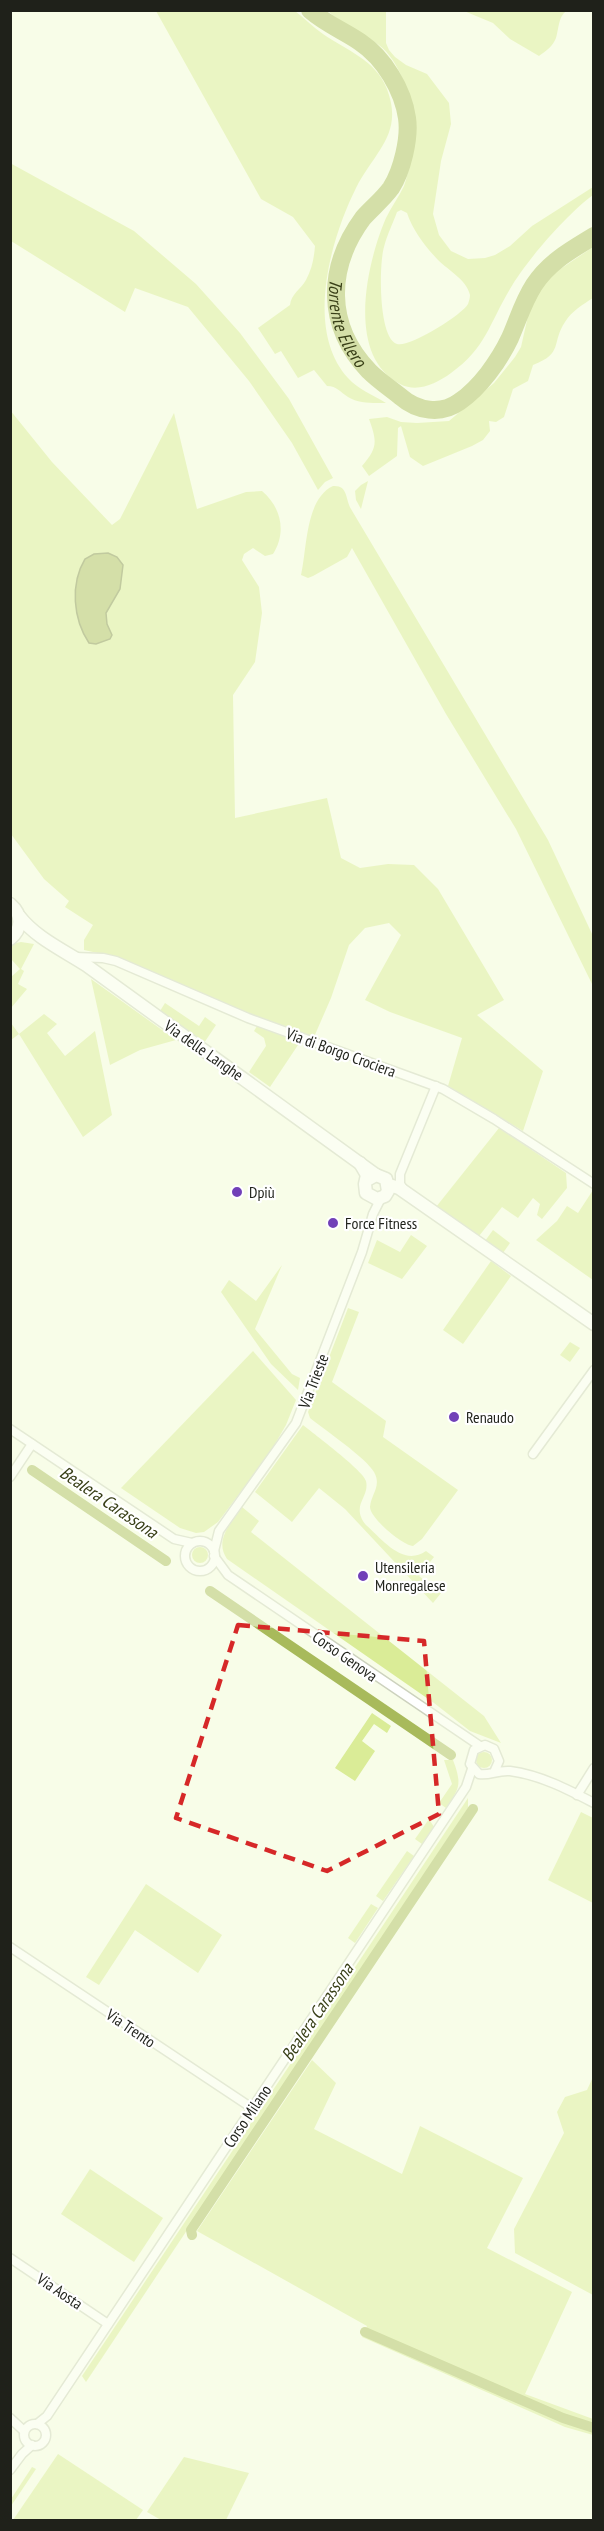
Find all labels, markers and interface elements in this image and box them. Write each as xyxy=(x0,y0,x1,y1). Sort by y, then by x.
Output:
water label: Torrente Ellero xyxy=(324,278,373,372)
street label: Via delle Langhe xyxy=(160,1015,247,1085)
street label: Via di Borgo Crociera xyxy=(282,1023,399,1081)
place label: Dpiù xyxy=(249,1182,275,1202)
marker: Dpiù xyxy=(230,1185,244,1199)
place label: Force Fitness xyxy=(345,1213,417,1233)
marker: Force Fitness xyxy=(326,1216,340,1230)
street label: Via Trieste xyxy=(293,1351,333,1412)
place label: Renaudo xyxy=(466,1407,514,1427)
marker: Renaudo xyxy=(447,1410,461,1424)
water label: Bealera Carassona xyxy=(56,1461,163,1544)
place label: Utensileria Monregalese xyxy=(375,1557,446,1595)
marker: Utensileria Monregalese xyxy=(356,1569,370,1583)
street label: Corso Genova xyxy=(309,1626,381,1686)
water label: Bealera Carassona xyxy=(276,1958,359,2065)
street label: Via Trento xyxy=(102,2004,160,2052)
street label: Corso Milano xyxy=(219,2081,275,2151)
street label: Via Aosta xyxy=(33,2268,87,2313)

